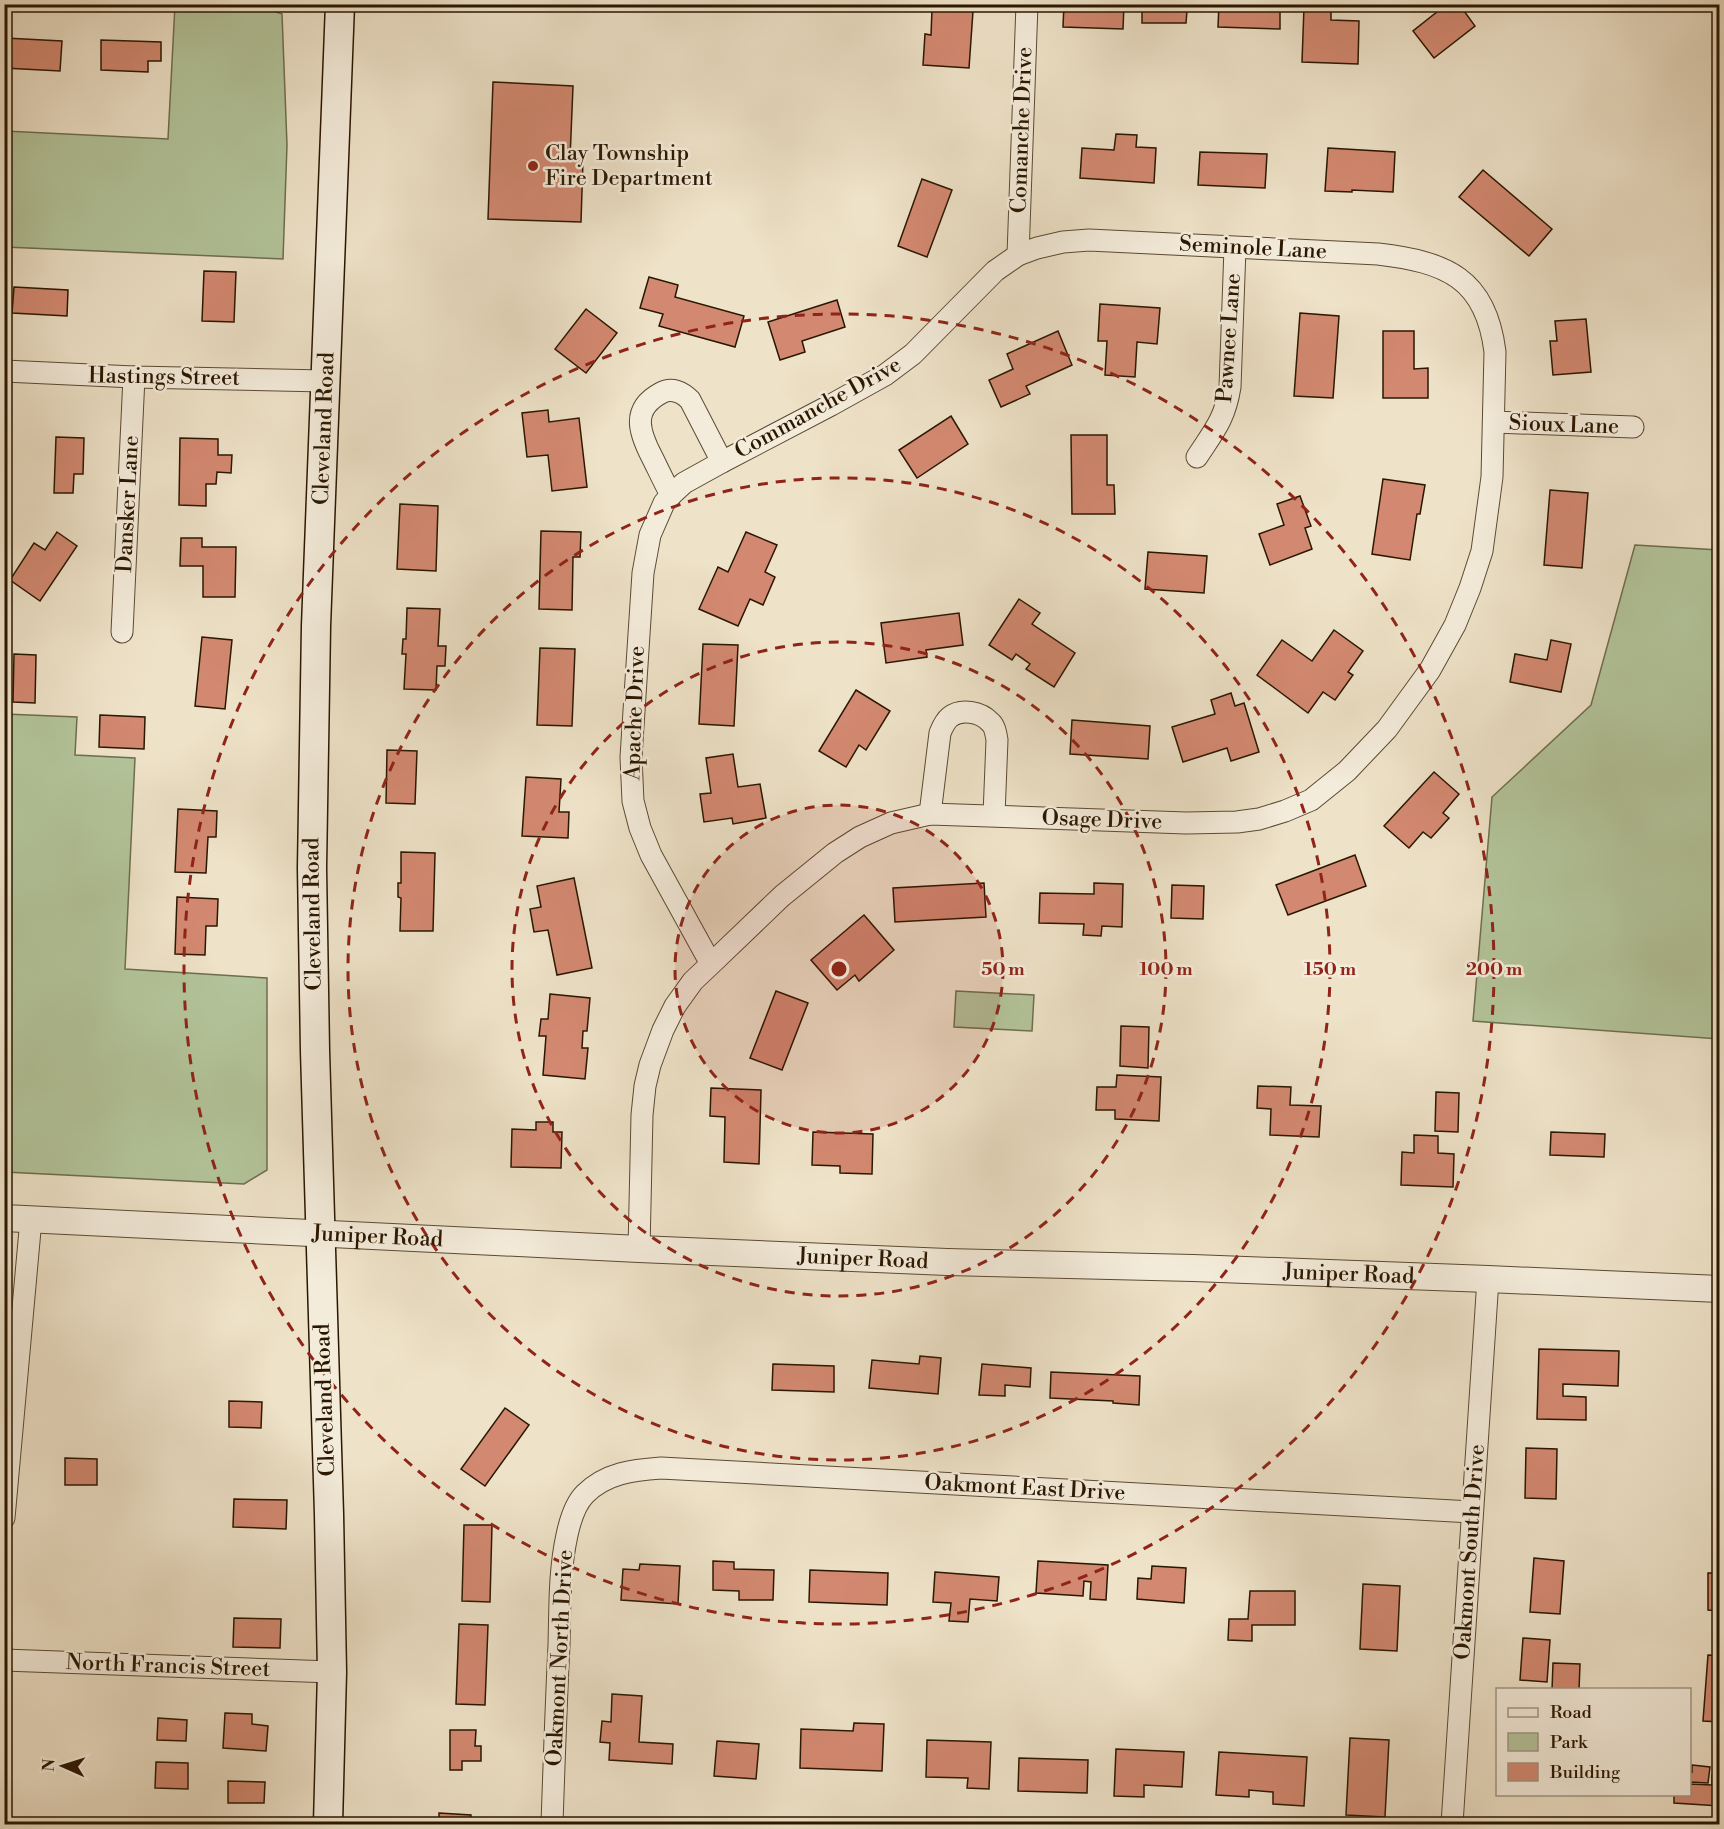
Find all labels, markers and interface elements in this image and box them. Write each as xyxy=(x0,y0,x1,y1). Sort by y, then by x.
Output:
street label: Comanche Drive xyxy=(1006,46,1038,214)
place label: Clay Township Fire Department xyxy=(545,140,713,192)
marker: Clay Township Fire Department xyxy=(526,159,540,173)
street label: Seminole Lane xyxy=(1178,231,1328,265)
street label: Pawnee Lane xyxy=(1211,272,1247,404)
street label: Cleveland Road xyxy=(307,351,340,506)
street label: Commanche Drive xyxy=(730,351,906,465)
street label: Hastings Street xyxy=(88,362,240,392)
street label: Sioux Lane xyxy=(1508,410,1620,440)
street label: Dansker Lane xyxy=(111,435,145,573)
street label: Apache Drive xyxy=(619,645,651,782)
street label: Osage Drive xyxy=(1041,804,1163,836)
street label: Cleveland Road xyxy=(298,837,328,991)
text: 50 m xyxy=(981,958,1025,981)
text: 100 m xyxy=(1139,958,1193,981)
text: 150 m xyxy=(1304,958,1357,981)
text: 200 m xyxy=(1466,958,1523,981)
centre of rings xyxy=(829,959,849,979)
street label: Juniper Road xyxy=(310,1220,444,1253)
street label: Juniper Road xyxy=(796,1242,930,1275)
street label: Juniper Road xyxy=(1282,1258,1415,1290)
street label: Cleveland Road xyxy=(309,1322,341,1477)
street label: Oakmont South Drive xyxy=(1449,1443,1491,1661)
street label: Oakmont East Drive xyxy=(924,1469,1126,1507)
street label: Oakmont North Drive xyxy=(541,1549,579,1767)
street label: North Francis Street xyxy=(65,1649,271,1683)
legend xyxy=(1496,1688,1691,1796)
text: Road xyxy=(1550,1701,1593,1724)
text: Park xyxy=(1550,1731,1589,1754)
north arrow xyxy=(33,1736,93,1796)
text: N xyxy=(39,1758,59,1772)
text: Building xyxy=(1549,1761,1621,1784)

